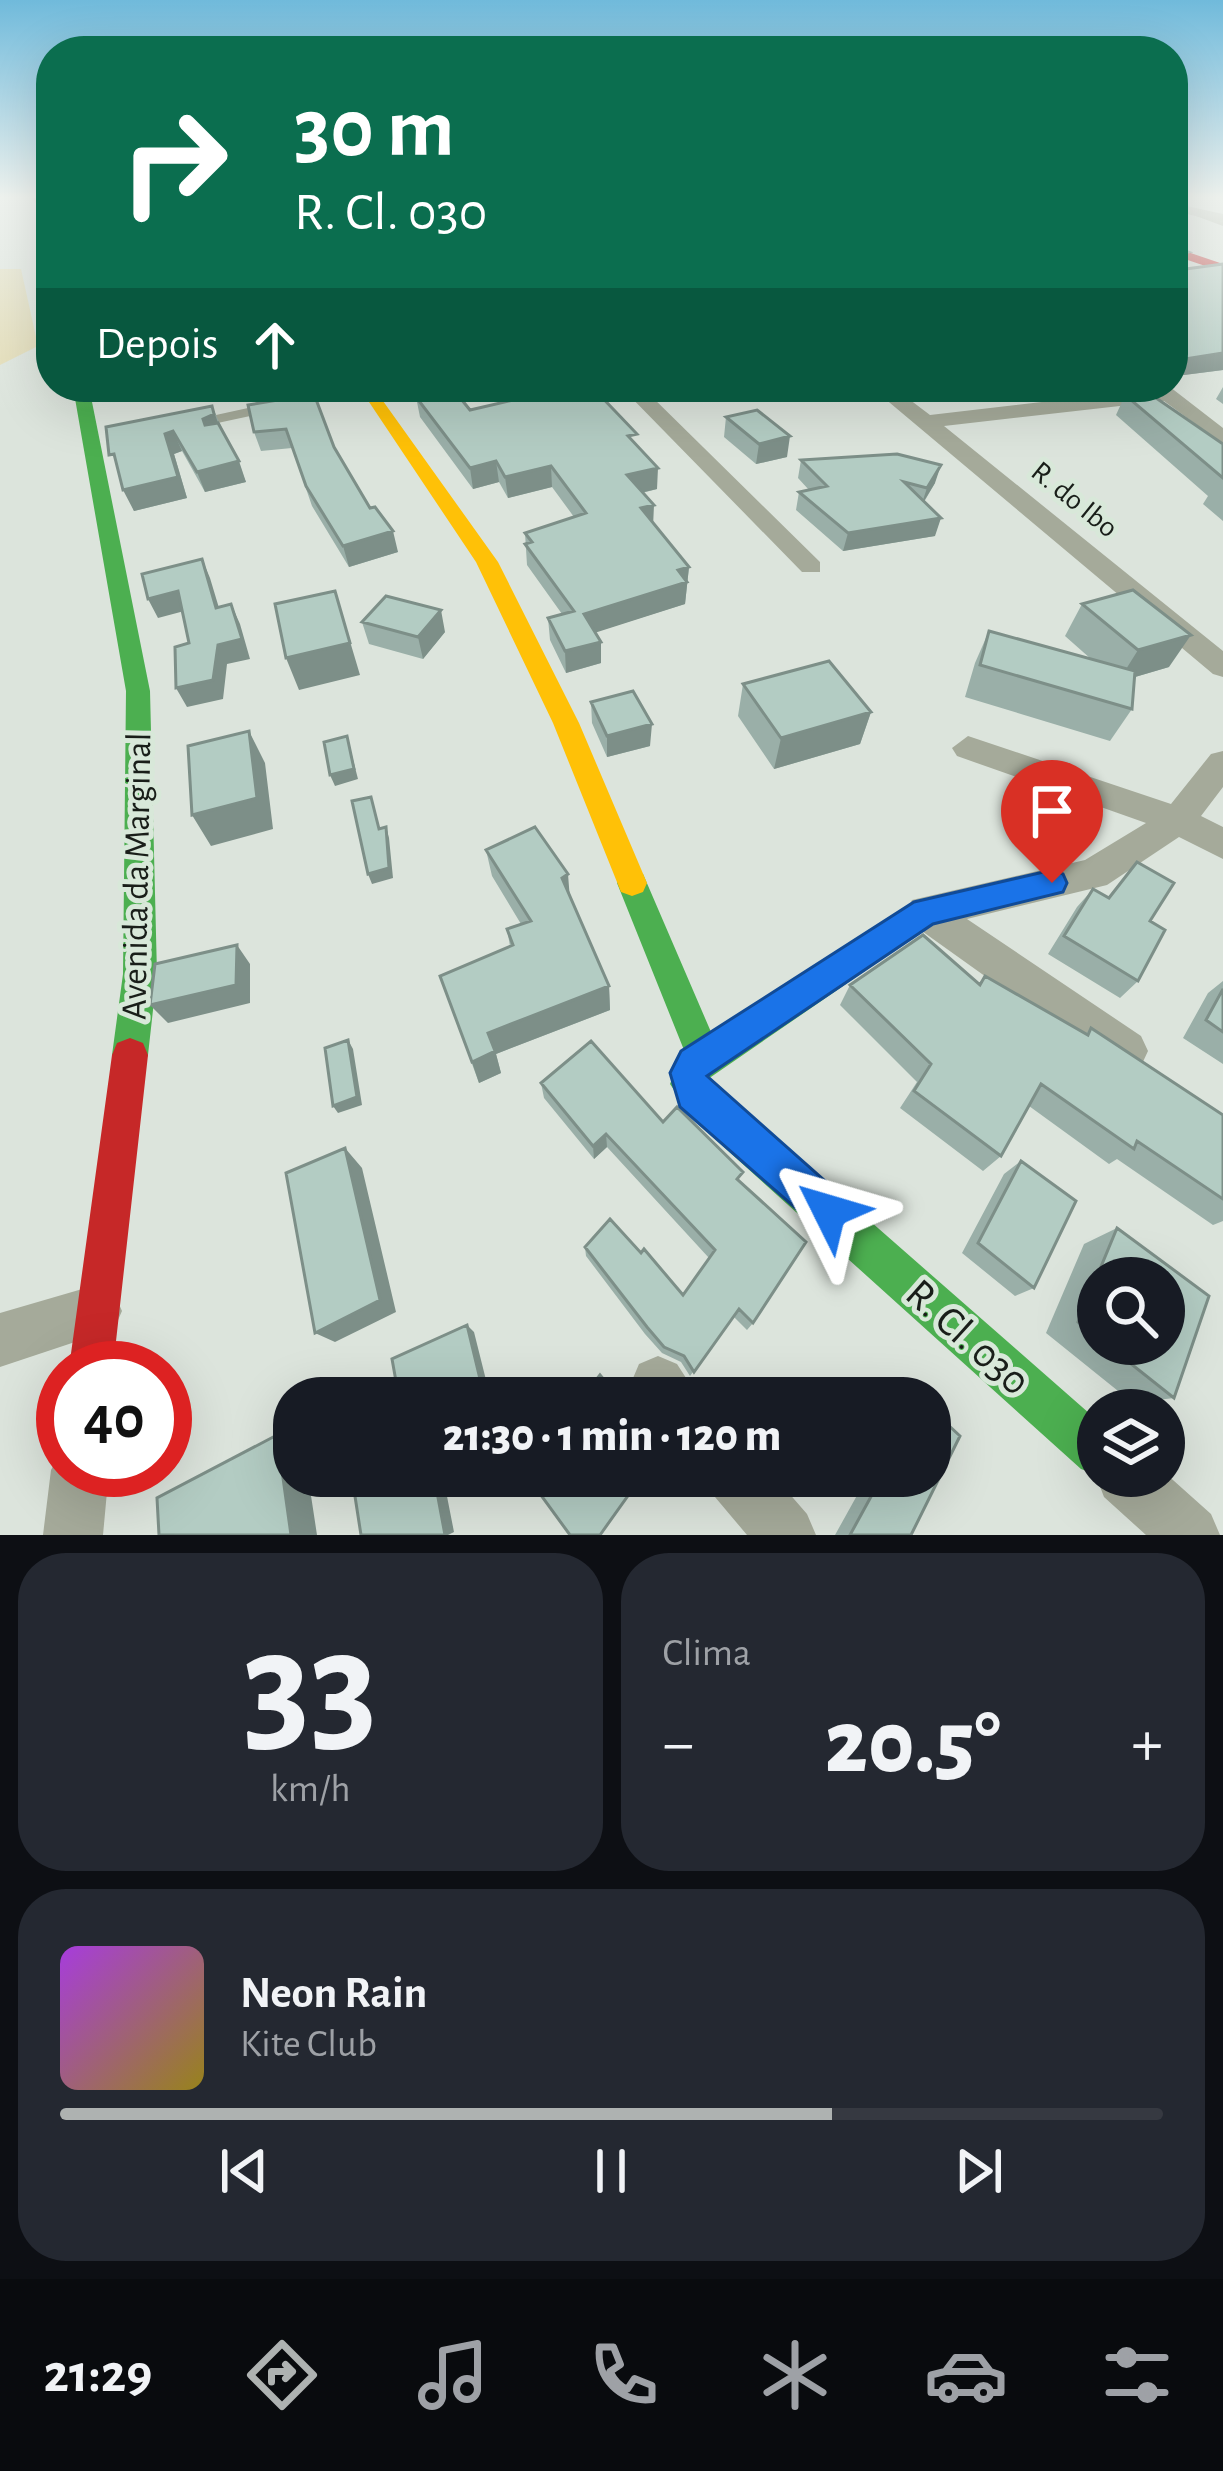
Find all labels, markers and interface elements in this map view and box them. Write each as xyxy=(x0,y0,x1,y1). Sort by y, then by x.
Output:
icon: right xyxy=(96,84,252,240)
text: 30 m xyxy=(294,88,454,172)
text: R. Cl. 030 xyxy=(294,186,487,240)
icon: ahead xyxy=(242,312,308,378)
text: Depois xyxy=(96,322,218,367)
street label: R. do Ibo xyxy=(1025,456,1123,543)
street label: Avenida da Marginal xyxy=(116,732,158,1020)
pin xyxy=(1001,760,1103,883)
icon: arrive xyxy=(1019,778,1085,844)
position arrow xyxy=(766,1148,892,1274)
map controls xyxy=(1077,1257,1185,1497)
button: search xyxy=(1077,1257,1185,1365)
street label: R. Cl. 030 xyxy=(898,1272,1038,1403)
speed limit sign: 40 xyxy=(36,1341,192,1497)
button: layers xyxy=(1077,1389,1185,1497)
text: 21:30 · 1 min · 120 m xyxy=(443,1414,781,1459)
text: 33 xyxy=(243,1610,377,1766)
text: Clima xyxy=(663,1634,751,1673)
text: 20.5° xyxy=(825,1699,1001,1789)
text: − xyxy=(663,1711,694,1777)
text: + xyxy=(1131,1711,1163,1777)
text: km/h xyxy=(270,1770,350,1809)
text: Neon Rain xyxy=(240,1971,427,2016)
text: Kite Club xyxy=(240,2025,377,2064)
icon: previous xyxy=(211,2138,277,2204)
icon: pause xyxy=(578,2138,644,2204)
icon: next xyxy=(946,2138,1012,2204)
icon: directions xyxy=(240,2333,324,2417)
icon: music xyxy=(411,2333,495,2417)
icon: phone xyxy=(582,2333,666,2417)
icon: climate xyxy=(753,2333,837,2417)
icon: car xyxy=(924,2333,1008,2417)
icon: filters xyxy=(1095,2333,1179,2417)
text: 21:29 xyxy=(44,2348,152,2402)

